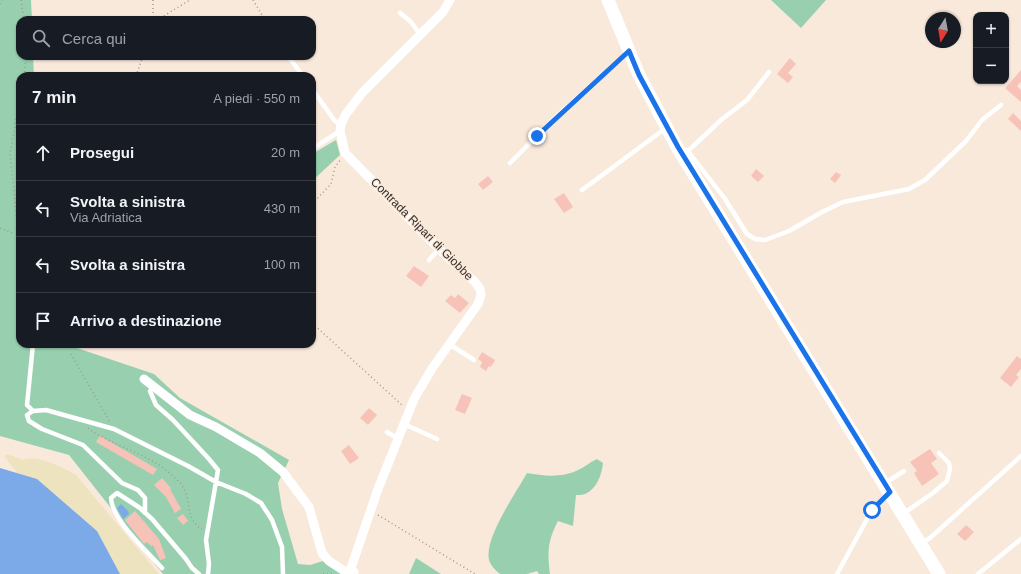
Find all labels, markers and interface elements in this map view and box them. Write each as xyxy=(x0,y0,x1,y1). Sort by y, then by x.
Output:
north arrow xyxy=(925,12,961,48)
map controls xyxy=(973,12,1009,84)
button: + xyxy=(973,12,1009,48)
search box xyxy=(16,16,316,60)
icon: search xyxy=(30,27,52,49)
text: Cerca qui xyxy=(62,30,126,47)
button: − xyxy=(973,48,1009,84)
text: 7 min xyxy=(32,88,76,107)
text: A piedi · 550 m xyxy=(213,91,300,106)
route end xyxy=(528,127,546,145)
icon: ahead xyxy=(32,142,54,164)
text: Prosegui xyxy=(70,144,134,161)
text: 20 m xyxy=(271,145,300,160)
street label: Contrada Ripari di Giobbe xyxy=(368,175,476,283)
text: Svolta a sinistra xyxy=(70,193,185,210)
icon: left xyxy=(32,198,54,220)
text: 430 m xyxy=(264,201,300,216)
text: Via Adriatica xyxy=(70,210,142,225)
icon: left xyxy=(32,254,54,276)
text: Svolta a sinistra xyxy=(70,256,185,273)
text: 100 m xyxy=(264,257,300,272)
icon: arrive xyxy=(32,310,54,332)
text: Arrivo a destinazione xyxy=(70,312,222,329)
route start xyxy=(863,501,881,519)

